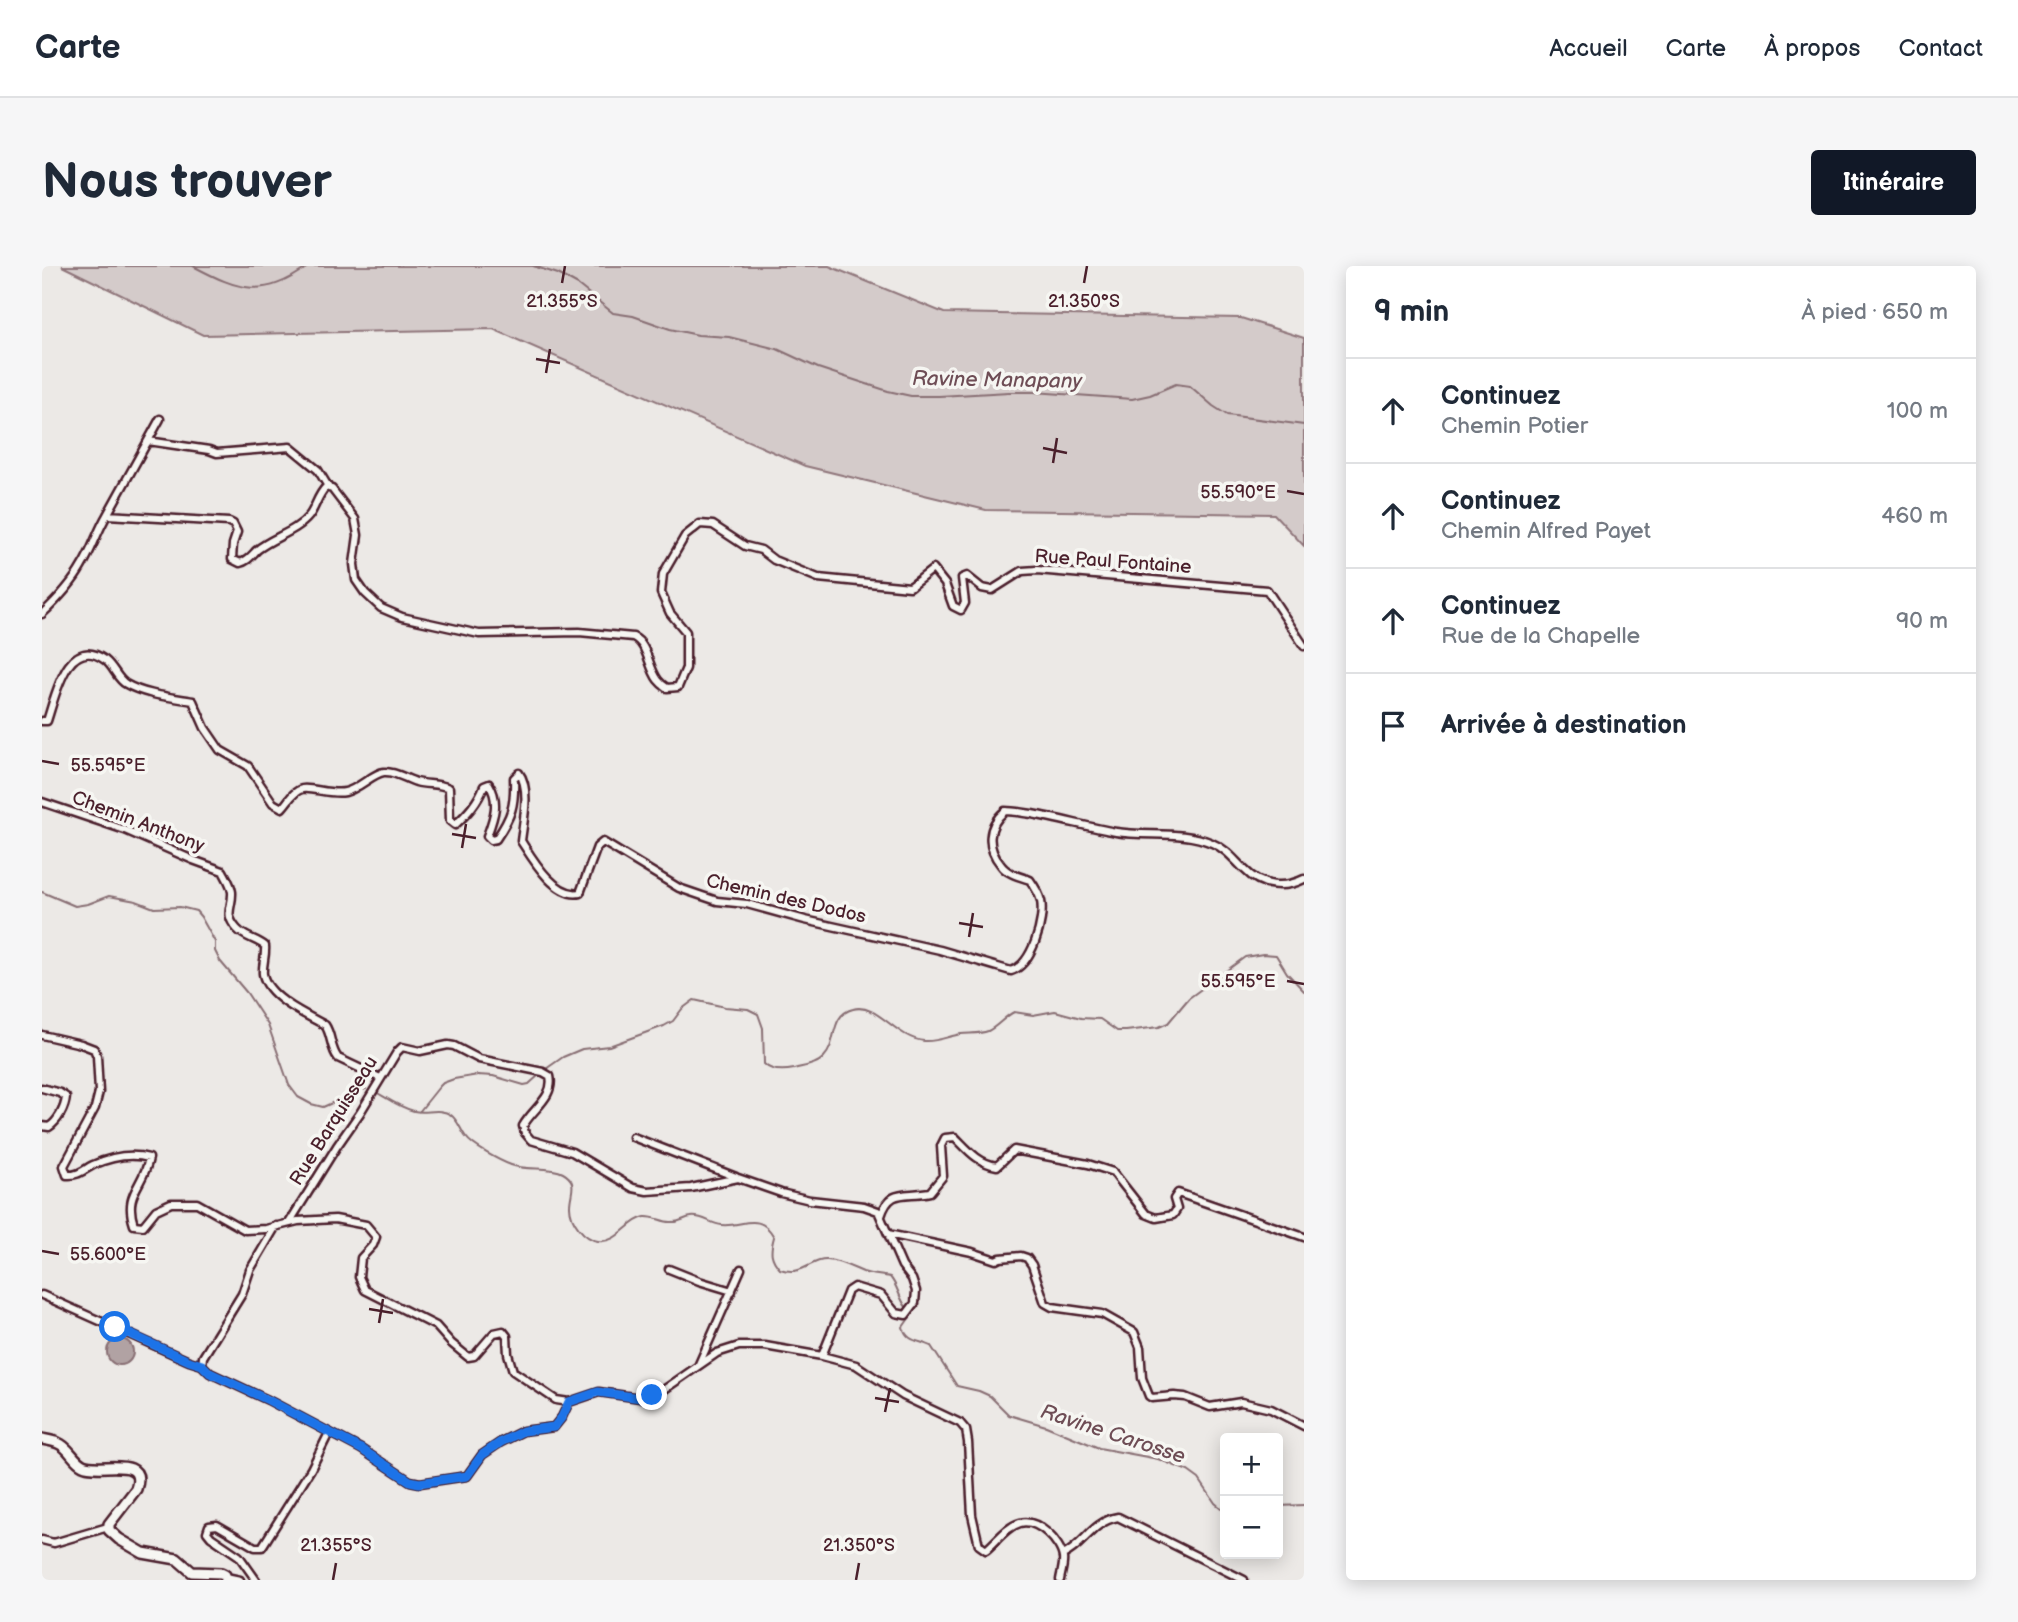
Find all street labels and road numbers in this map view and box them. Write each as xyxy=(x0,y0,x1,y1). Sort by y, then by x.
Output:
street label: Rue Paul Fontaine xyxy=(1034,545,1192,579)
street label: Chemin Anthony xyxy=(68,786,208,858)
street label: Chemin des Dodos xyxy=(704,869,868,929)
street label: Rue Barquisseau xyxy=(285,1052,383,1190)

